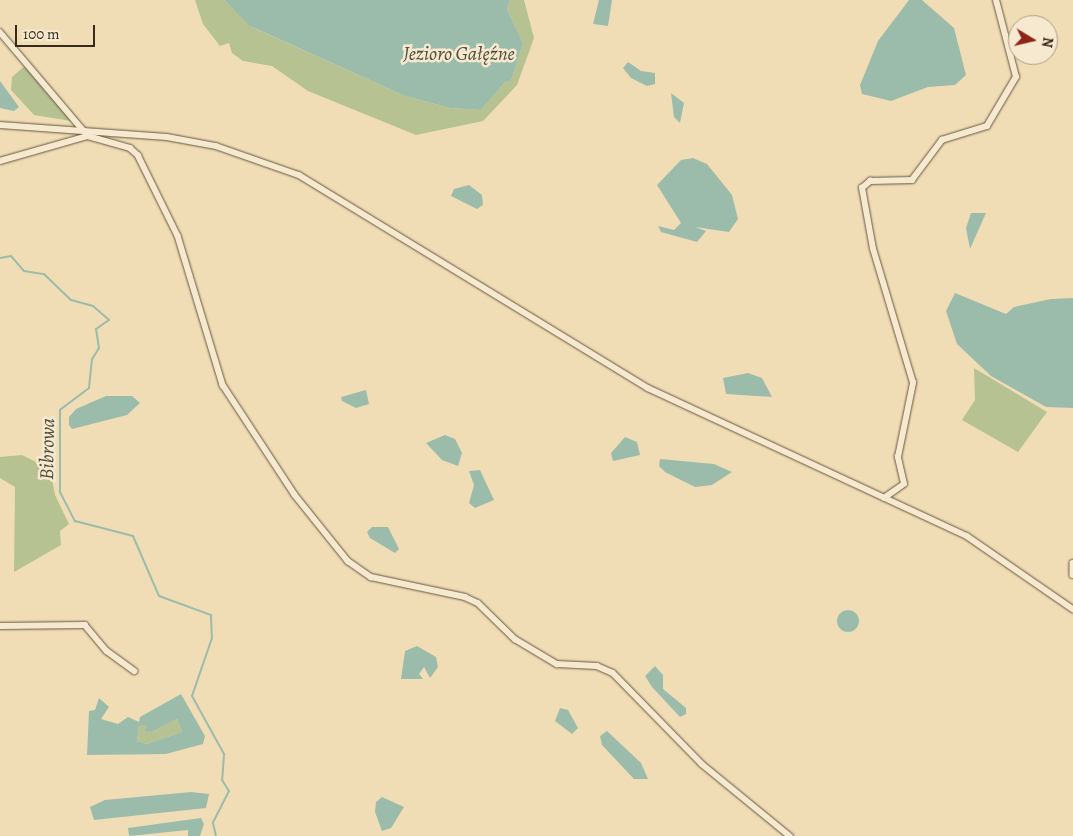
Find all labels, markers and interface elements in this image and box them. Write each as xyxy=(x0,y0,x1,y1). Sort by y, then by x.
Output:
scale bar xyxy=(18,15,98,47)
north arrow xyxy=(1008,15,1058,65)
text: 100 m xyxy=(23,24,60,44)
text: N xyxy=(1037,36,1058,49)
water label: Jezioro Gałęźne xyxy=(403,41,515,65)
water label: Bibrowa xyxy=(34,418,60,480)

